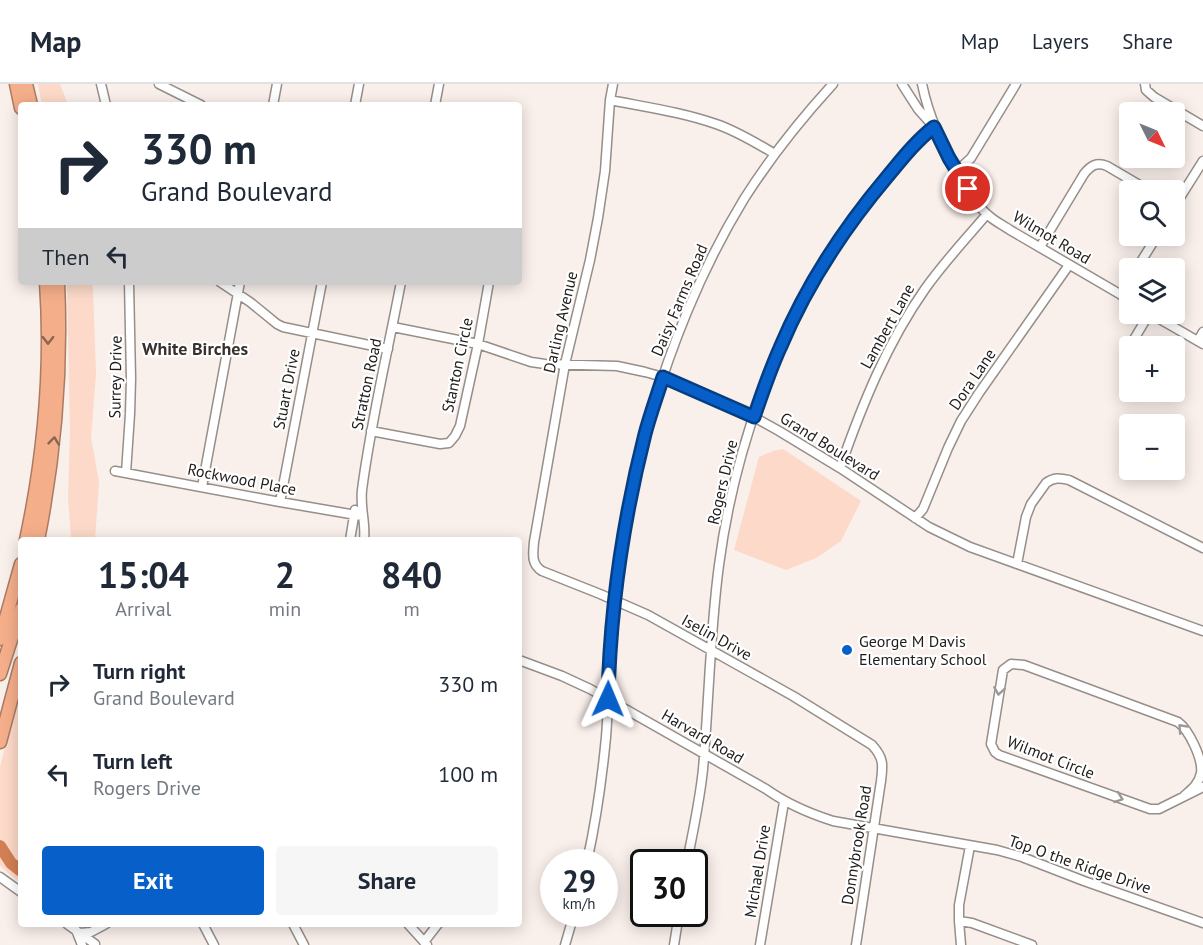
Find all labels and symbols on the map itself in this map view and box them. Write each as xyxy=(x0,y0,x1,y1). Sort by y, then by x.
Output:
north arrow xyxy=(1119,102,1185,168)
pin xyxy=(942,163,993,214)
street label: Wilmot Road xyxy=(1009,206,1095,268)
street label: Daisy Farms Road xyxy=(646,241,712,359)
street label: Darling Avenue xyxy=(539,269,581,375)
street label: Lambert Lane xyxy=(855,280,919,372)
street label: Stanton Circle xyxy=(437,316,477,414)
street label: Surrey Drive xyxy=(104,335,126,419)
one-way arrow xyxy=(42,336,54,345)
street label: Stratton Road xyxy=(347,336,385,432)
district label: White Birches xyxy=(142,337,249,360)
street label: Dora Lane xyxy=(944,345,1000,413)
street label: Stuart Drive xyxy=(268,347,304,431)
street label: Grand Boulevard xyxy=(777,407,883,485)
one-way arrow xyxy=(47,436,60,445)
street label: Rogers Drive xyxy=(703,438,741,526)
street label: Rockwood Place xyxy=(186,459,298,499)
street label: Iselin Drive xyxy=(678,609,756,665)
place label: George M Davis Elementary School xyxy=(859,631,987,669)
marker: George M Davis Elementary School xyxy=(840,643,854,657)
position arrow xyxy=(576,667,640,731)
one-way arrow xyxy=(994,686,1006,696)
street label: Harvard Road xyxy=(658,704,748,768)
one-way arrow xyxy=(1179,724,1190,735)
street label: Wilmot Circle xyxy=(1004,731,1098,783)
street label: Donnybrook Road xyxy=(837,784,875,906)
one-way arrow xyxy=(1113,791,1124,803)
street label: Michael Drive xyxy=(740,823,774,919)
street label: Top O the Ridge Drive xyxy=(1006,830,1154,898)
speed limit sign: 30 xyxy=(630,849,708,927)

